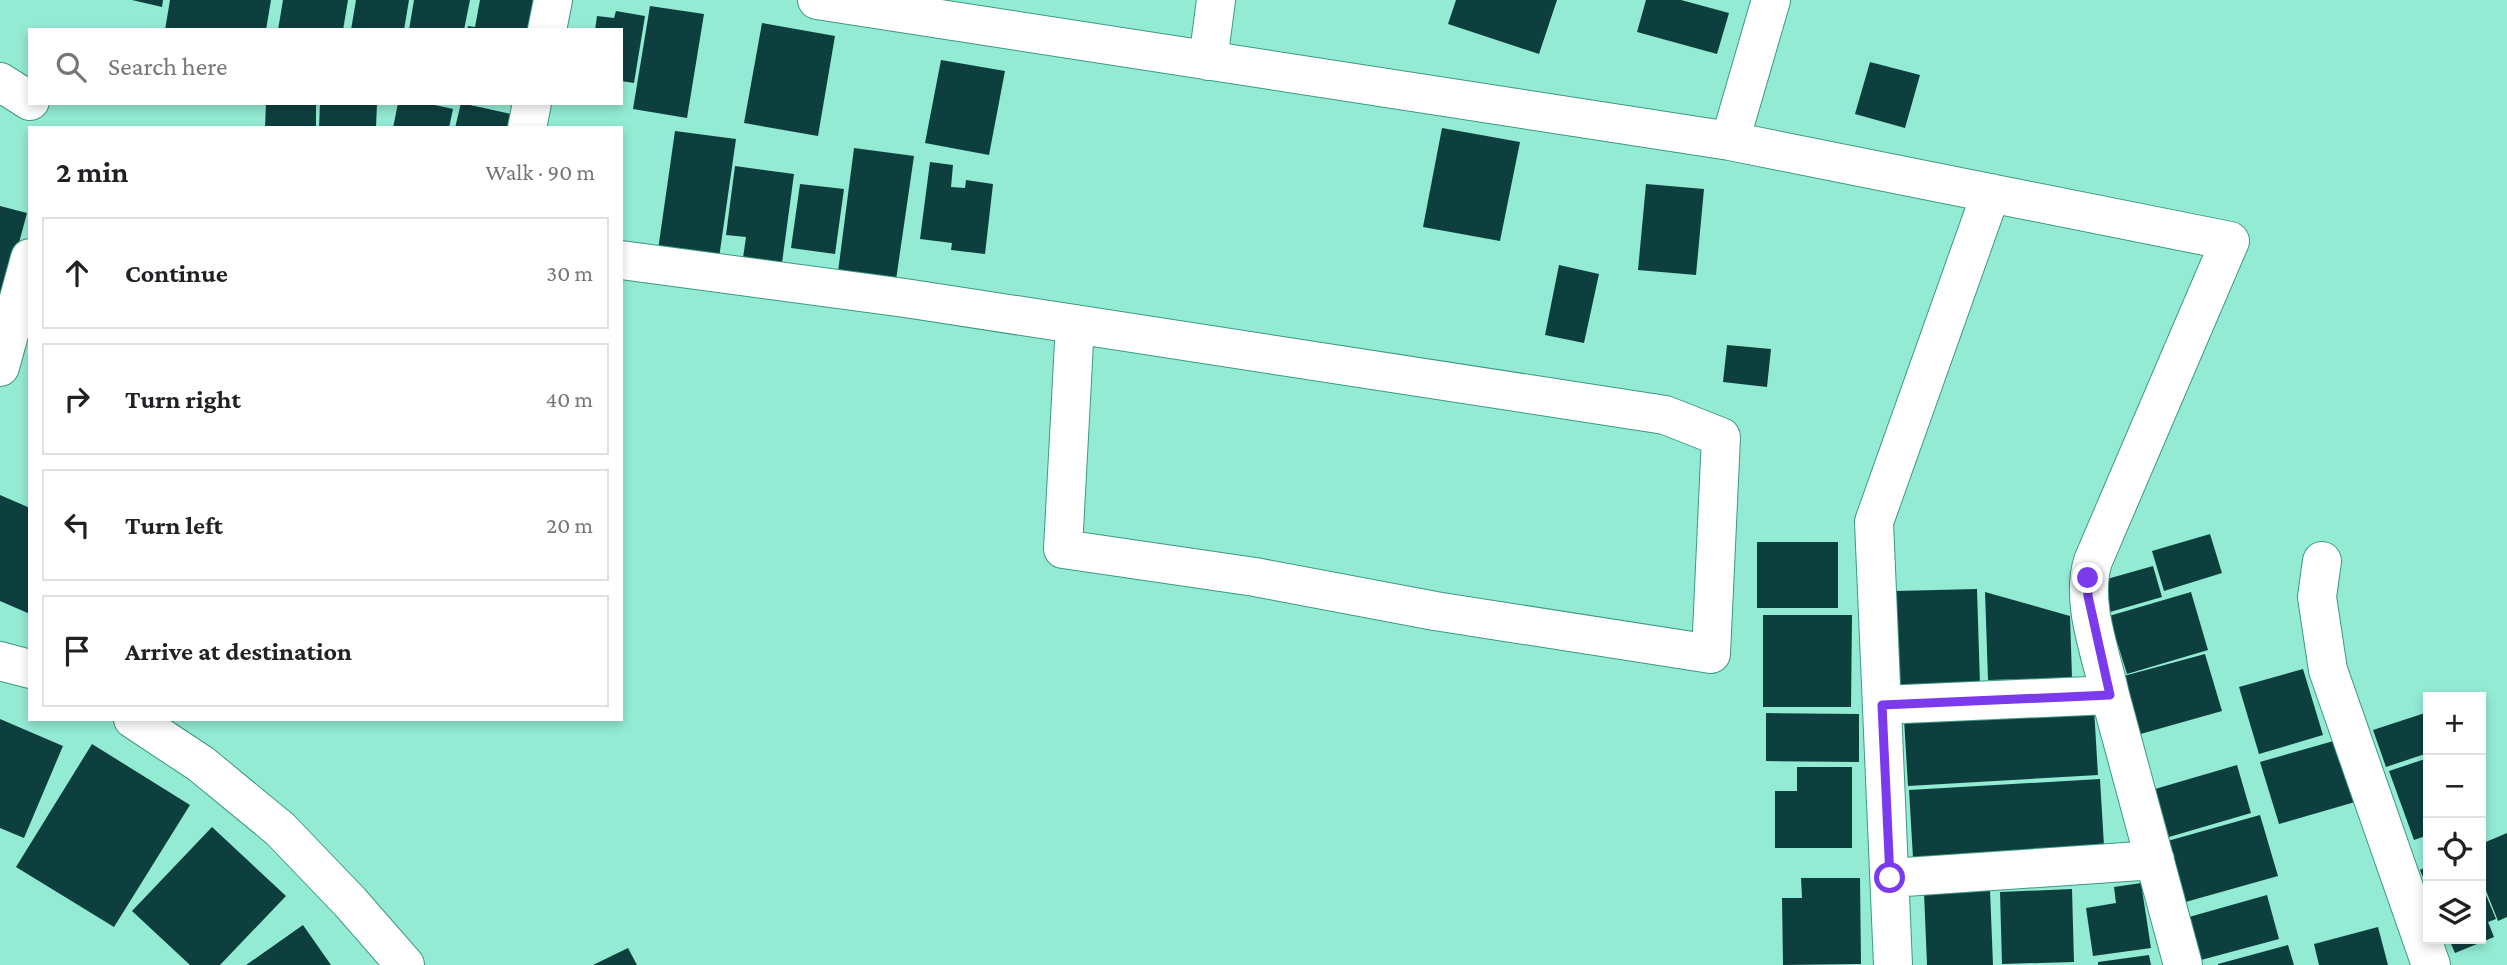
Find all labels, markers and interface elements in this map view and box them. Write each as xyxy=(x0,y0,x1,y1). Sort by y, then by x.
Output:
search box xyxy=(28,28,623,105)
icon: search xyxy=(52,48,90,86)
text: Search here xyxy=(108,52,227,81)
text: 2 min xyxy=(56,155,128,188)
text: Walk · 90 m xyxy=(486,159,595,185)
icon: ahead xyxy=(58,254,96,292)
text: Continue xyxy=(125,259,228,288)
text: 30 m xyxy=(546,260,593,286)
icon: right xyxy=(58,380,96,418)
text: Turn right xyxy=(125,385,241,414)
text: 40 m xyxy=(545,386,593,412)
icon: left xyxy=(58,506,96,544)
text: Turn left xyxy=(125,511,223,540)
text: 20 m xyxy=(546,512,593,538)
route end xyxy=(2072,562,2103,593)
icon: arrive xyxy=(58,632,96,670)
text: Arrive at destination xyxy=(125,637,352,666)
map controls xyxy=(2423,692,2486,944)
button: + xyxy=(2423,692,2486,755)
button: − xyxy=(2423,755,2486,818)
button: locate xyxy=(2423,818,2486,881)
route start xyxy=(1874,862,1905,893)
button: layers xyxy=(2423,881,2486,944)

